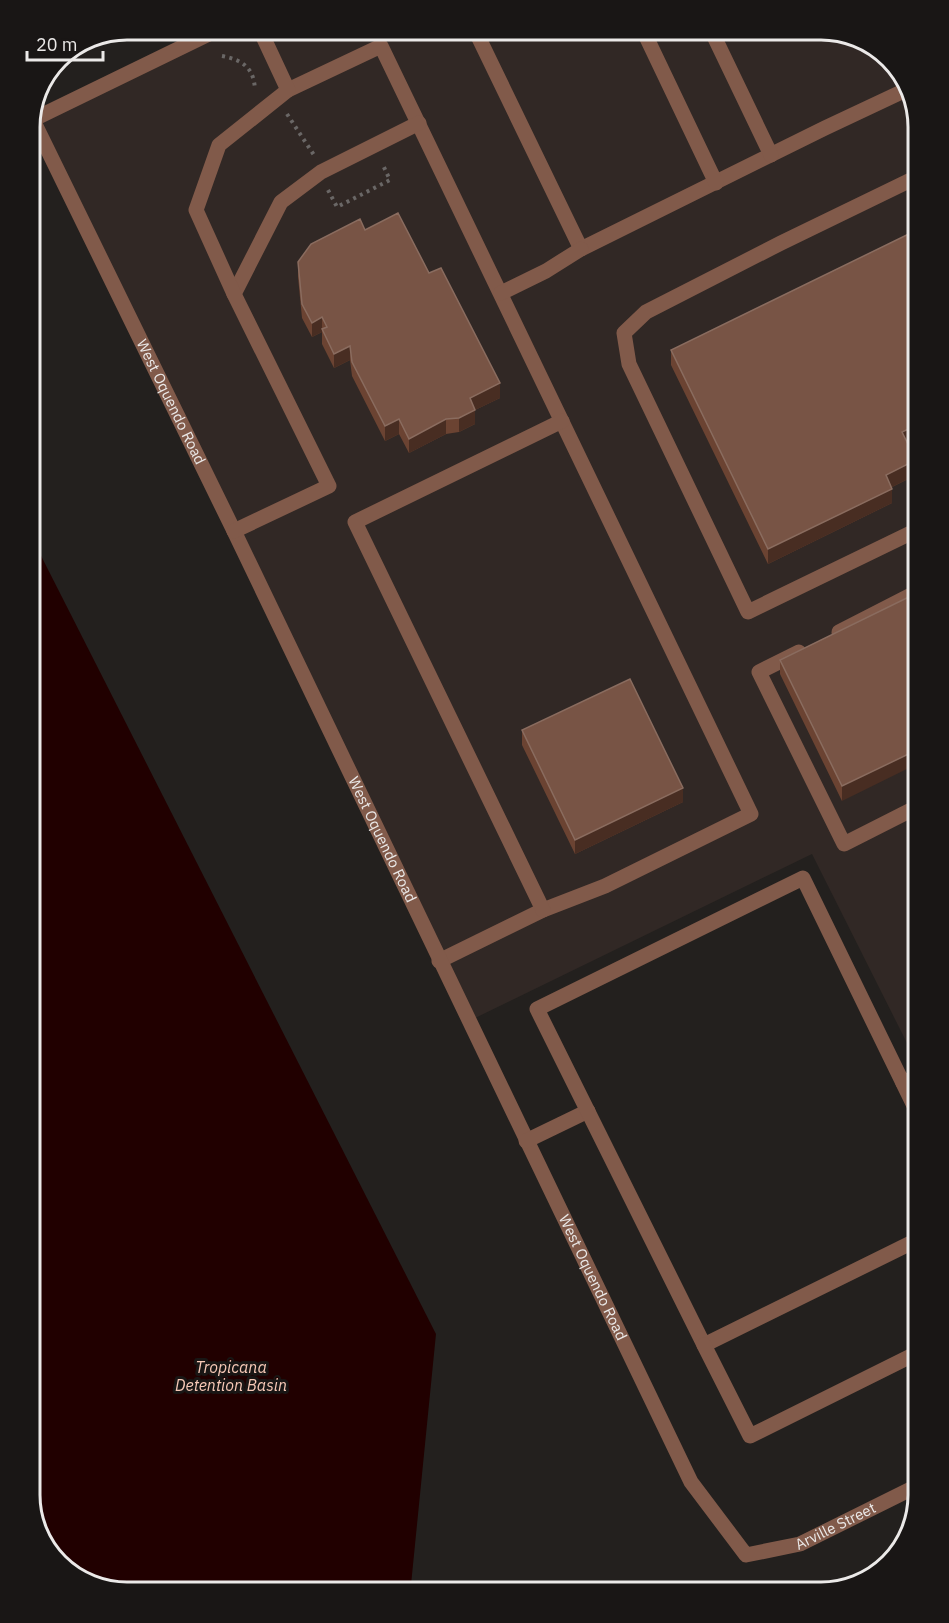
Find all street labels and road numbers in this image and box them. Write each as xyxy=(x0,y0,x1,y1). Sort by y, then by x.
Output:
street label: West Oquendo Road xyxy=(133,336,210,467)
street label: West Oquendo Road xyxy=(344,773,421,905)
street label: West Oquendo Road xyxy=(555,1211,631,1343)
street label: Arville Street xyxy=(792,1498,879,1554)

